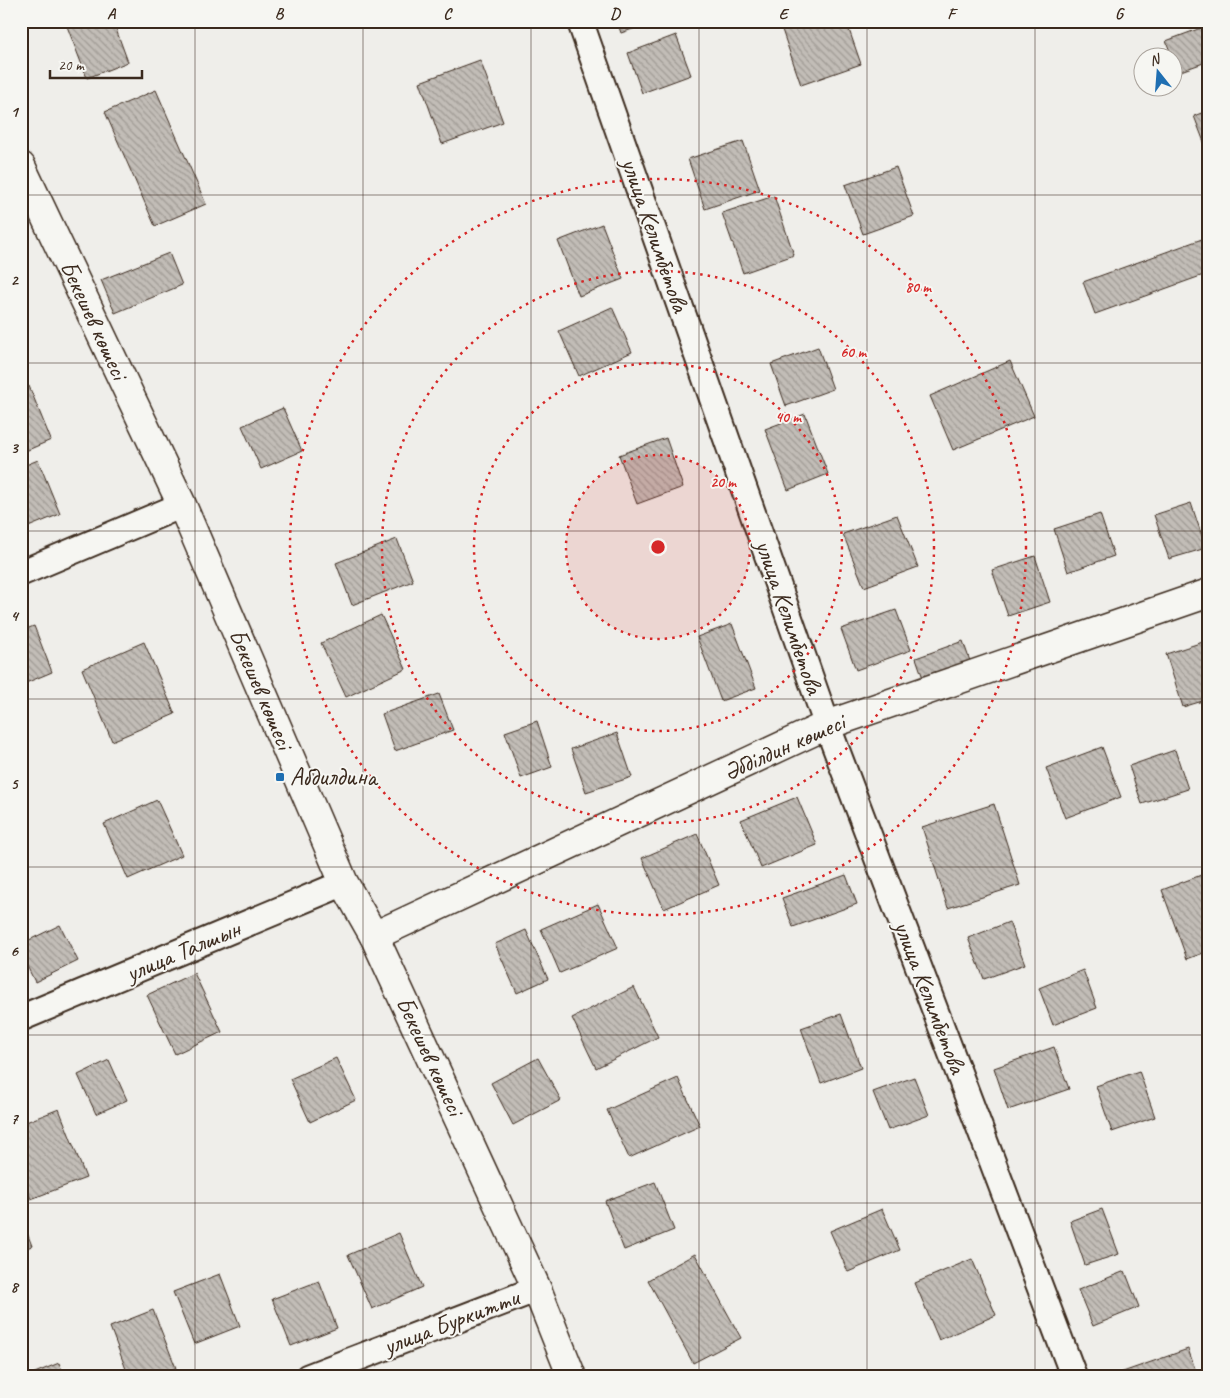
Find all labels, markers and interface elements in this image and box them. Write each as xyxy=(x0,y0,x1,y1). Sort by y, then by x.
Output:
text: A xyxy=(107,4,117,24)
text: B xyxy=(275,4,285,24)
text: C xyxy=(443,4,453,24)
text: D xyxy=(610,4,621,24)
text: E xyxy=(779,4,790,24)
text: F xyxy=(947,4,958,24)
text: G xyxy=(1115,4,1125,24)
scale bar xyxy=(50,48,142,80)
north arrow xyxy=(1132,48,1182,98)
text: N xyxy=(1148,50,1163,69)
text: 20 m xyxy=(58,56,85,75)
text: 1 xyxy=(10,102,19,122)
street label: улица Келимбетова xyxy=(613,152,697,318)
street label: Бекешев көшесі xyxy=(52,255,137,388)
text: 2 xyxy=(10,270,19,290)
text: 80 m xyxy=(905,278,932,297)
text: 60 m xyxy=(840,343,867,362)
text: 40 m xyxy=(775,408,802,427)
text: 3 xyxy=(10,438,19,458)
text: 20 m xyxy=(710,473,737,492)
street label: улица Келимбетова xyxy=(747,534,831,700)
centre of rings xyxy=(649,538,667,556)
text: 4 xyxy=(10,606,19,626)
street label: Бекешев көшесі xyxy=(221,624,302,757)
street label: Әбділдин көшесі xyxy=(718,705,853,788)
place label: Абдилдина xyxy=(290,761,379,793)
marker: Абдилдина xyxy=(274,771,286,783)
text: 5 xyxy=(11,774,20,794)
street label: улица Талшын xyxy=(119,912,247,990)
street label: улица Келимбетова xyxy=(885,914,975,1080)
text: 6 xyxy=(10,941,19,961)
street label: Бекешев көшесі xyxy=(388,991,473,1124)
text: 7 xyxy=(10,1109,19,1129)
text: 8 xyxy=(10,1277,19,1297)
street label: улица Буркитти xyxy=(377,1281,525,1363)

